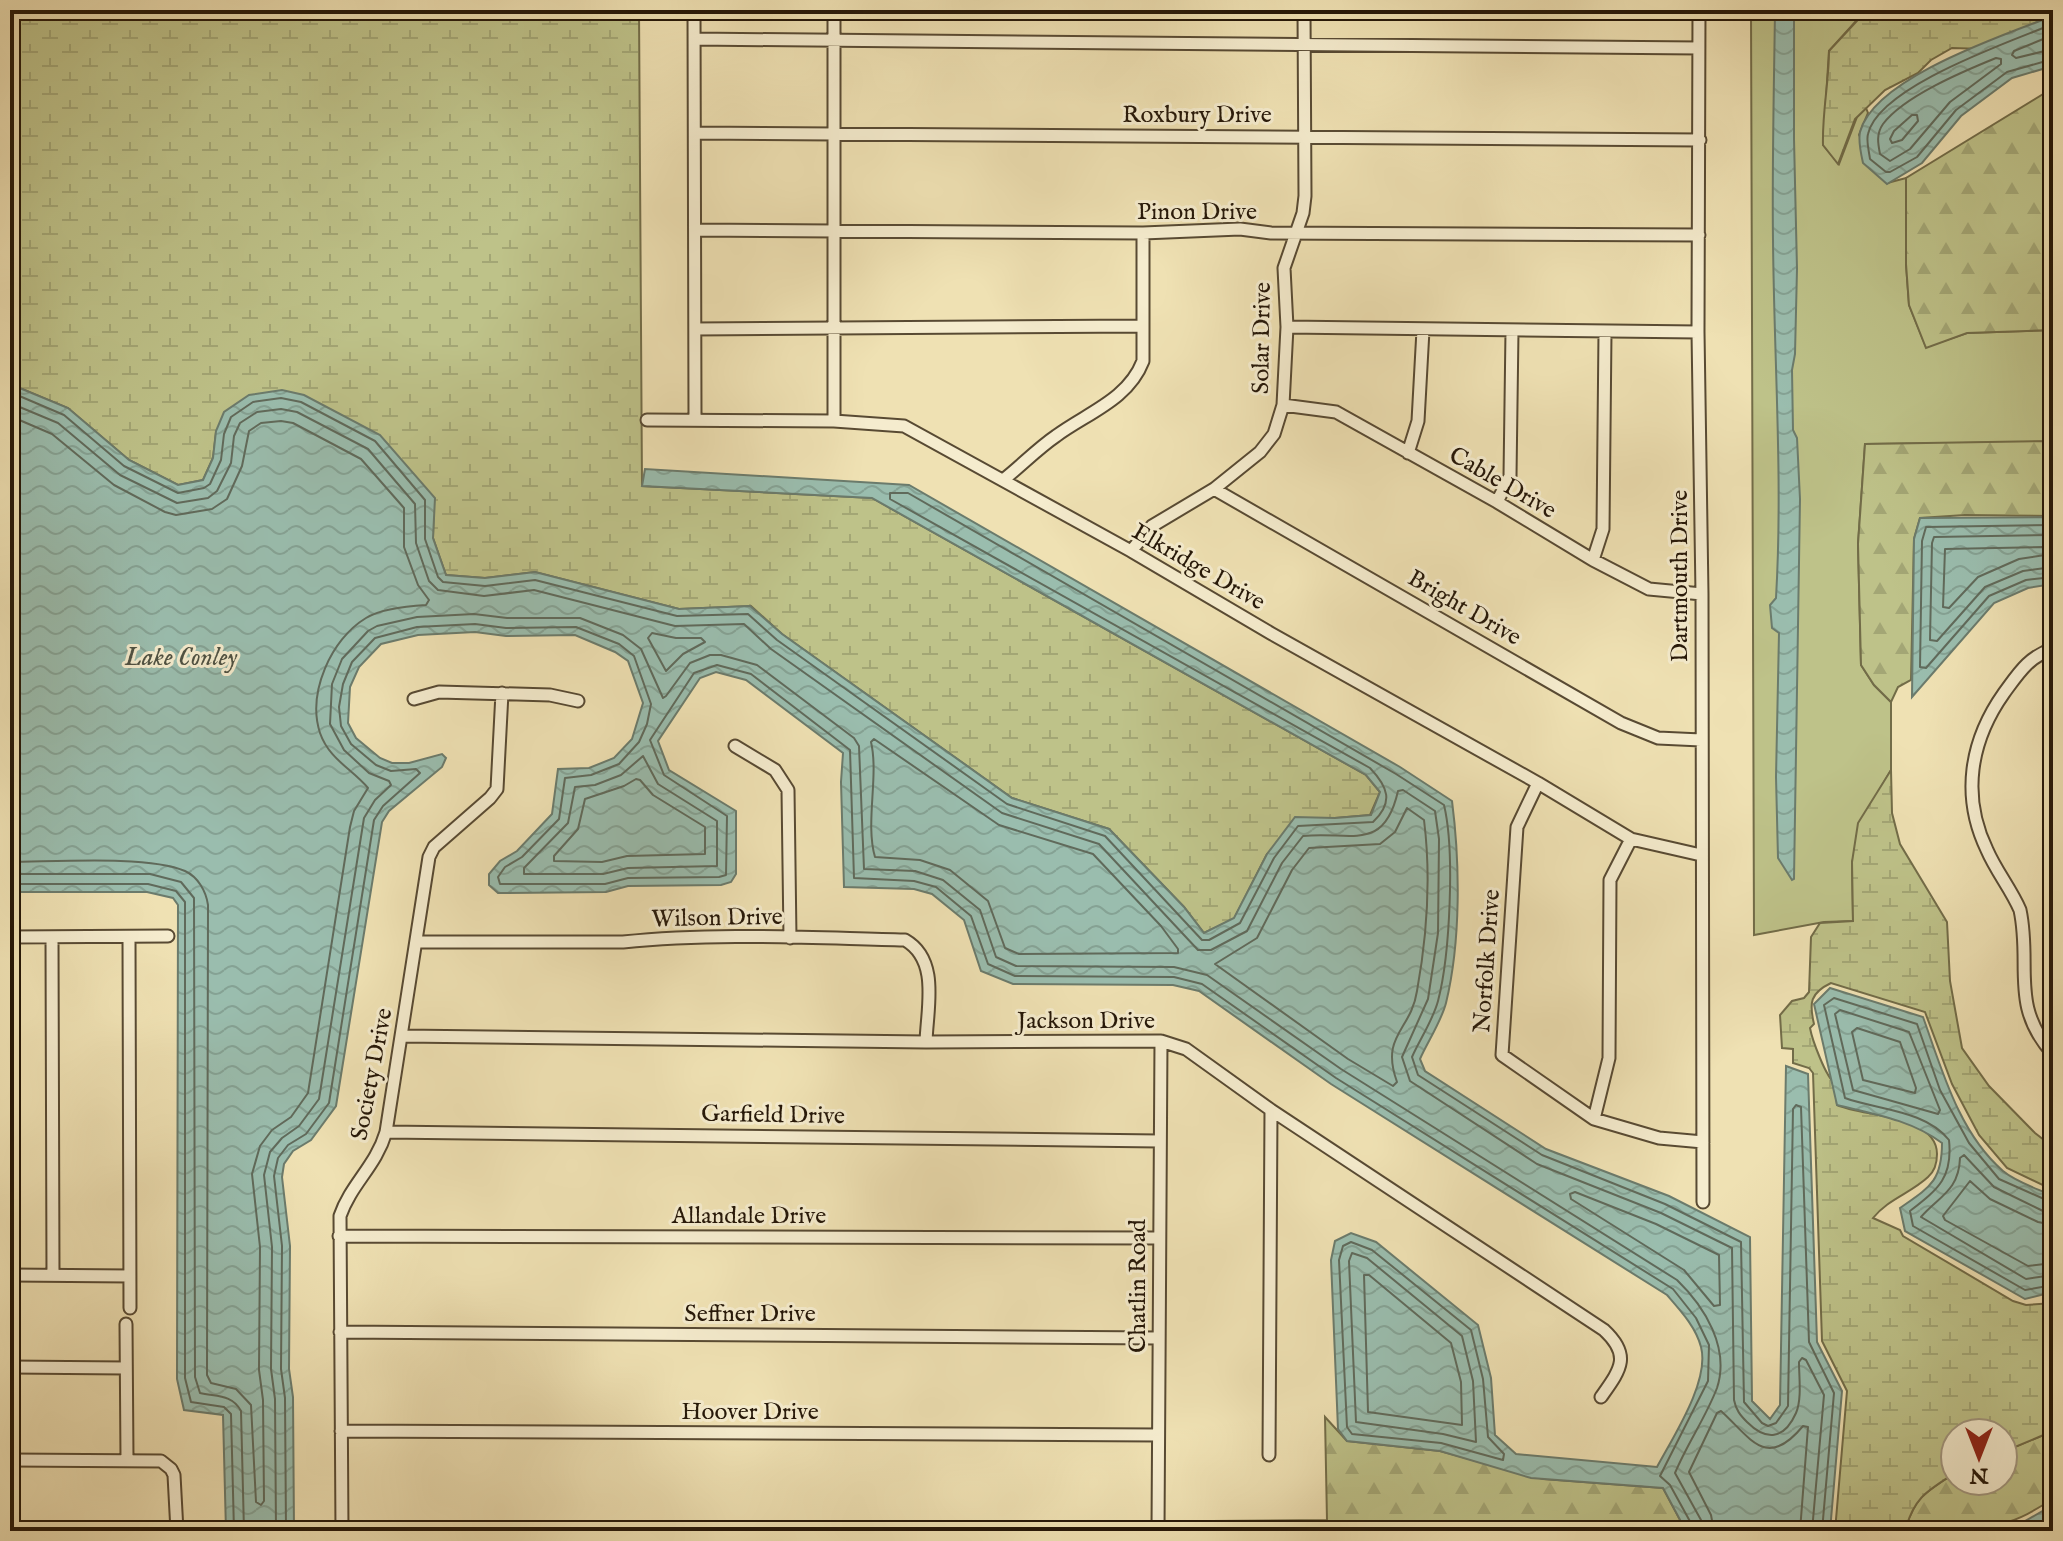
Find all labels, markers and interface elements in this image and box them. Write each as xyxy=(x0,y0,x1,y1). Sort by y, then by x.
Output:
street label: Roxbury Drive xyxy=(1122,100,1272,131)
street label: Pinon Drive xyxy=(1137,197,1257,228)
street label: Solar Drive xyxy=(1246,282,1279,394)
street label: Cable Drive xyxy=(1443,440,1561,526)
street label: Dartmouth Drive xyxy=(1665,490,1696,662)
street label: Elkridge Drive xyxy=(1126,517,1271,618)
street label: Bright Drive xyxy=(1402,563,1527,653)
water label: Lake Conley xyxy=(124,641,237,674)
street label: Norfolk Drive xyxy=(1467,888,1508,1034)
street label: Wilson Drive xyxy=(651,902,783,935)
street label: Society Drive xyxy=(344,1006,400,1143)
street label: Jackson Drive xyxy=(1014,1006,1155,1037)
street label: Garfield Drive xyxy=(701,1099,845,1132)
street label: Allandale Drive xyxy=(671,1201,826,1232)
street label: Chatlin Road xyxy=(1123,1219,1154,1353)
street label: Seffner Drive xyxy=(684,1299,816,1330)
street label: Hoover Drive xyxy=(681,1397,819,1428)
north arrow xyxy=(1939,1417,2019,1497)
text: N xyxy=(1969,1461,1990,1489)

